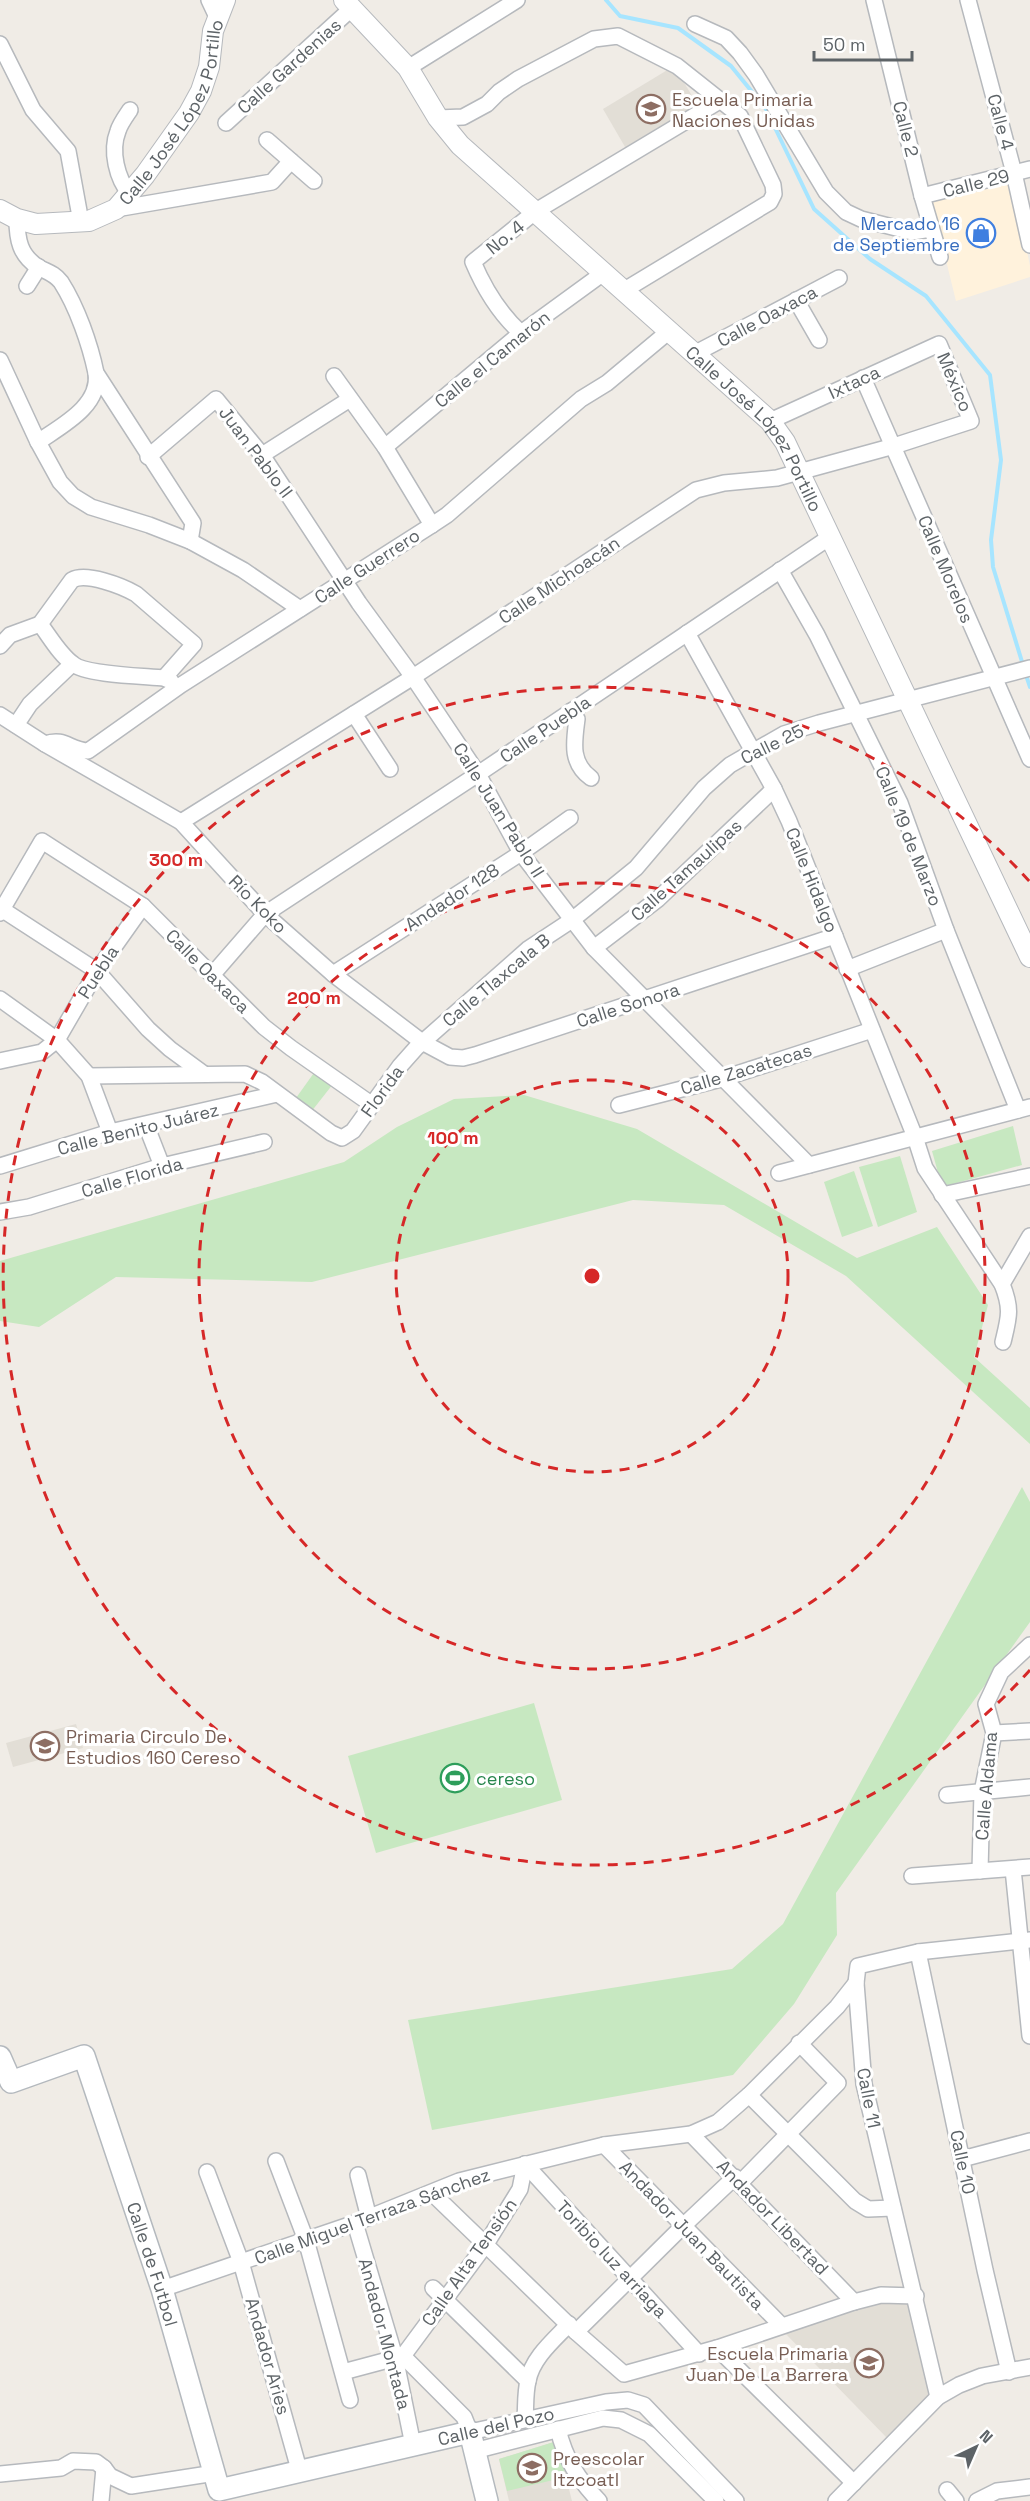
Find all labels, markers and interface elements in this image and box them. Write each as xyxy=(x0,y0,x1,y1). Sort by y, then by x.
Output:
street label: Calle Gardenias xyxy=(232,13,346,119)
street label: Calle José López Portillo xyxy=(113,15,228,209)
scale bar xyxy=(814,24,912,62)
text: 50 m xyxy=(823,33,865,56)
place label: Escuela Primaria Naciones Unidas xyxy=(672,88,815,132)
street label: Calle 4 xyxy=(982,91,1020,153)
school or university icon: Escuela Primaria Naciones Unidas xyxy=(635,93,667,125)
street label: Calle 2 xyxy=(888,99,924,159)
street label: Calle 29 xyxy=(940,164,1012,202)
place label: Mercado 16 de Septiembre xyxy=(833,212,960,256)
street label: No. 4 xyxy=(481,215,529,259)
shop icon: Mercado 16 de Septiembre xyxy=(965,217,997,249)
street label: Calle Oaxaca xyxy=(713,280,821,352)
street label: Calle el Camarón xyxy=(430,305,554,413)
street label: Calle José López Portillo xyxy=(681,340,828,515)
street label: México xyxy=(932,349,978,415)
street label: Ixtaca xyxy=(824,360,884,404)
street label: Juan Pablo II xyxy=(214,402,298,502)
street label: Calle Morelos xyxy=(913,512,979,626)
street label: Calle Guerrero xyxy=(310,523,424,609)
street label: Calle Michoacán xyxy=(494,531,624,629)
street label: Calle Puebla xyxy=(495,690,595,768)
street label: Calle 25 xyxy=(737,719,807,769)
street label: Calle Juan Pablo II xyxy=(448,738,550,882)
street label: Calle 19 de Marzo xyxy=(870,763,948,909)
street label: Calle Tamaulipas xyxy=(626,814,746,926)
street label: Calle Hidalgo xyxy=(780,824,844,936)
text: 300 m xyxy=(149,848,203,871)
street label: Andador 128 xyxy=(401,858,503,936)
street label: Río Koko xyxy=(224,870,292,938)
street label: Calle Oaxaca xyxy=(161,924,255,1018)
street label: Calle Tlaxcala B xyxy=(438,928,554,1032)
street label: Puebla xyxy=(72,941,124,1003)
street label: Calle Sonora xyxy=(573,978,683,1032)
text: 200 m xyxy=(287,986,341,1009)
street label: Calle Zacatecas xyxy=(678,1038,814,1100)
street label: Florida xyxy=(356,1061,408,1121)
street label: Calle Benito Juárez xyxy=(55,1098,221,1160)
text: 100 m xyxy=(427,1126,479,1149)
street label: Calle Florida xyxy=(79,1152,185,1202)
centre of rings xyxy=(582,1266,602,1286)
place label: Primaria Circulo De Estudios 160 Cereso xyxy=(66,1725,241,1769)
school or university icon: Primaria Circulo De Estudios 160 Cereso xyxy=(29,1730,61,1762)
street label: Calle Aldama xyxy=(970,1731,1002,1841)
sports icon: cereso xyxy=(439,1762,471,1794)
place label: cereso xyxy=(476,1767,535,1790)
street label: Calle 11 xyxy=(852,2066,886,2130)
street label: Calle 10 xyxy=(945,2128,981,2196)
street label: Andador Juan Bautista xyxy=(615,2155,769,2315)
street label: Andador Libertad xyxy=(712,2155,834,2279)
street label: Calle Miguel Terraza Sánchez xyxy=(251,2163,493,2269)
street label: Calle Alta Tensión xyxy=(416,2194,522,2330)
street label: Toribio luz arriaga xyxy=(552,2195,672,2323)
street label: Calle de Futbol xyxy=(122,2199,183,2329)
street label: Andador Montada xyxy=(354,2256,416,2412)
street label: Andador Aries xyxy=(240,2295,296,2417)
place label: Escuela Primaria Juan De La Barrera xyxy=(686,2342,848,2386)
school or university icon: Escuela Primaria Juan De La Barrera xyxy=(853,2347,885,2379)
street label: Calle del Pozo xyxy=(436,2401,556,2451)
north arrow xyxy=(946,2417,1006,2477)
text: N xyxy=(975,2425,997,2448)
place label: Preescolar Itzcoatl xyxy=(553,2447,645,2491)
school or university icon: Preescolar Itzcoatl xyxy=(516,2452,548,2484)

